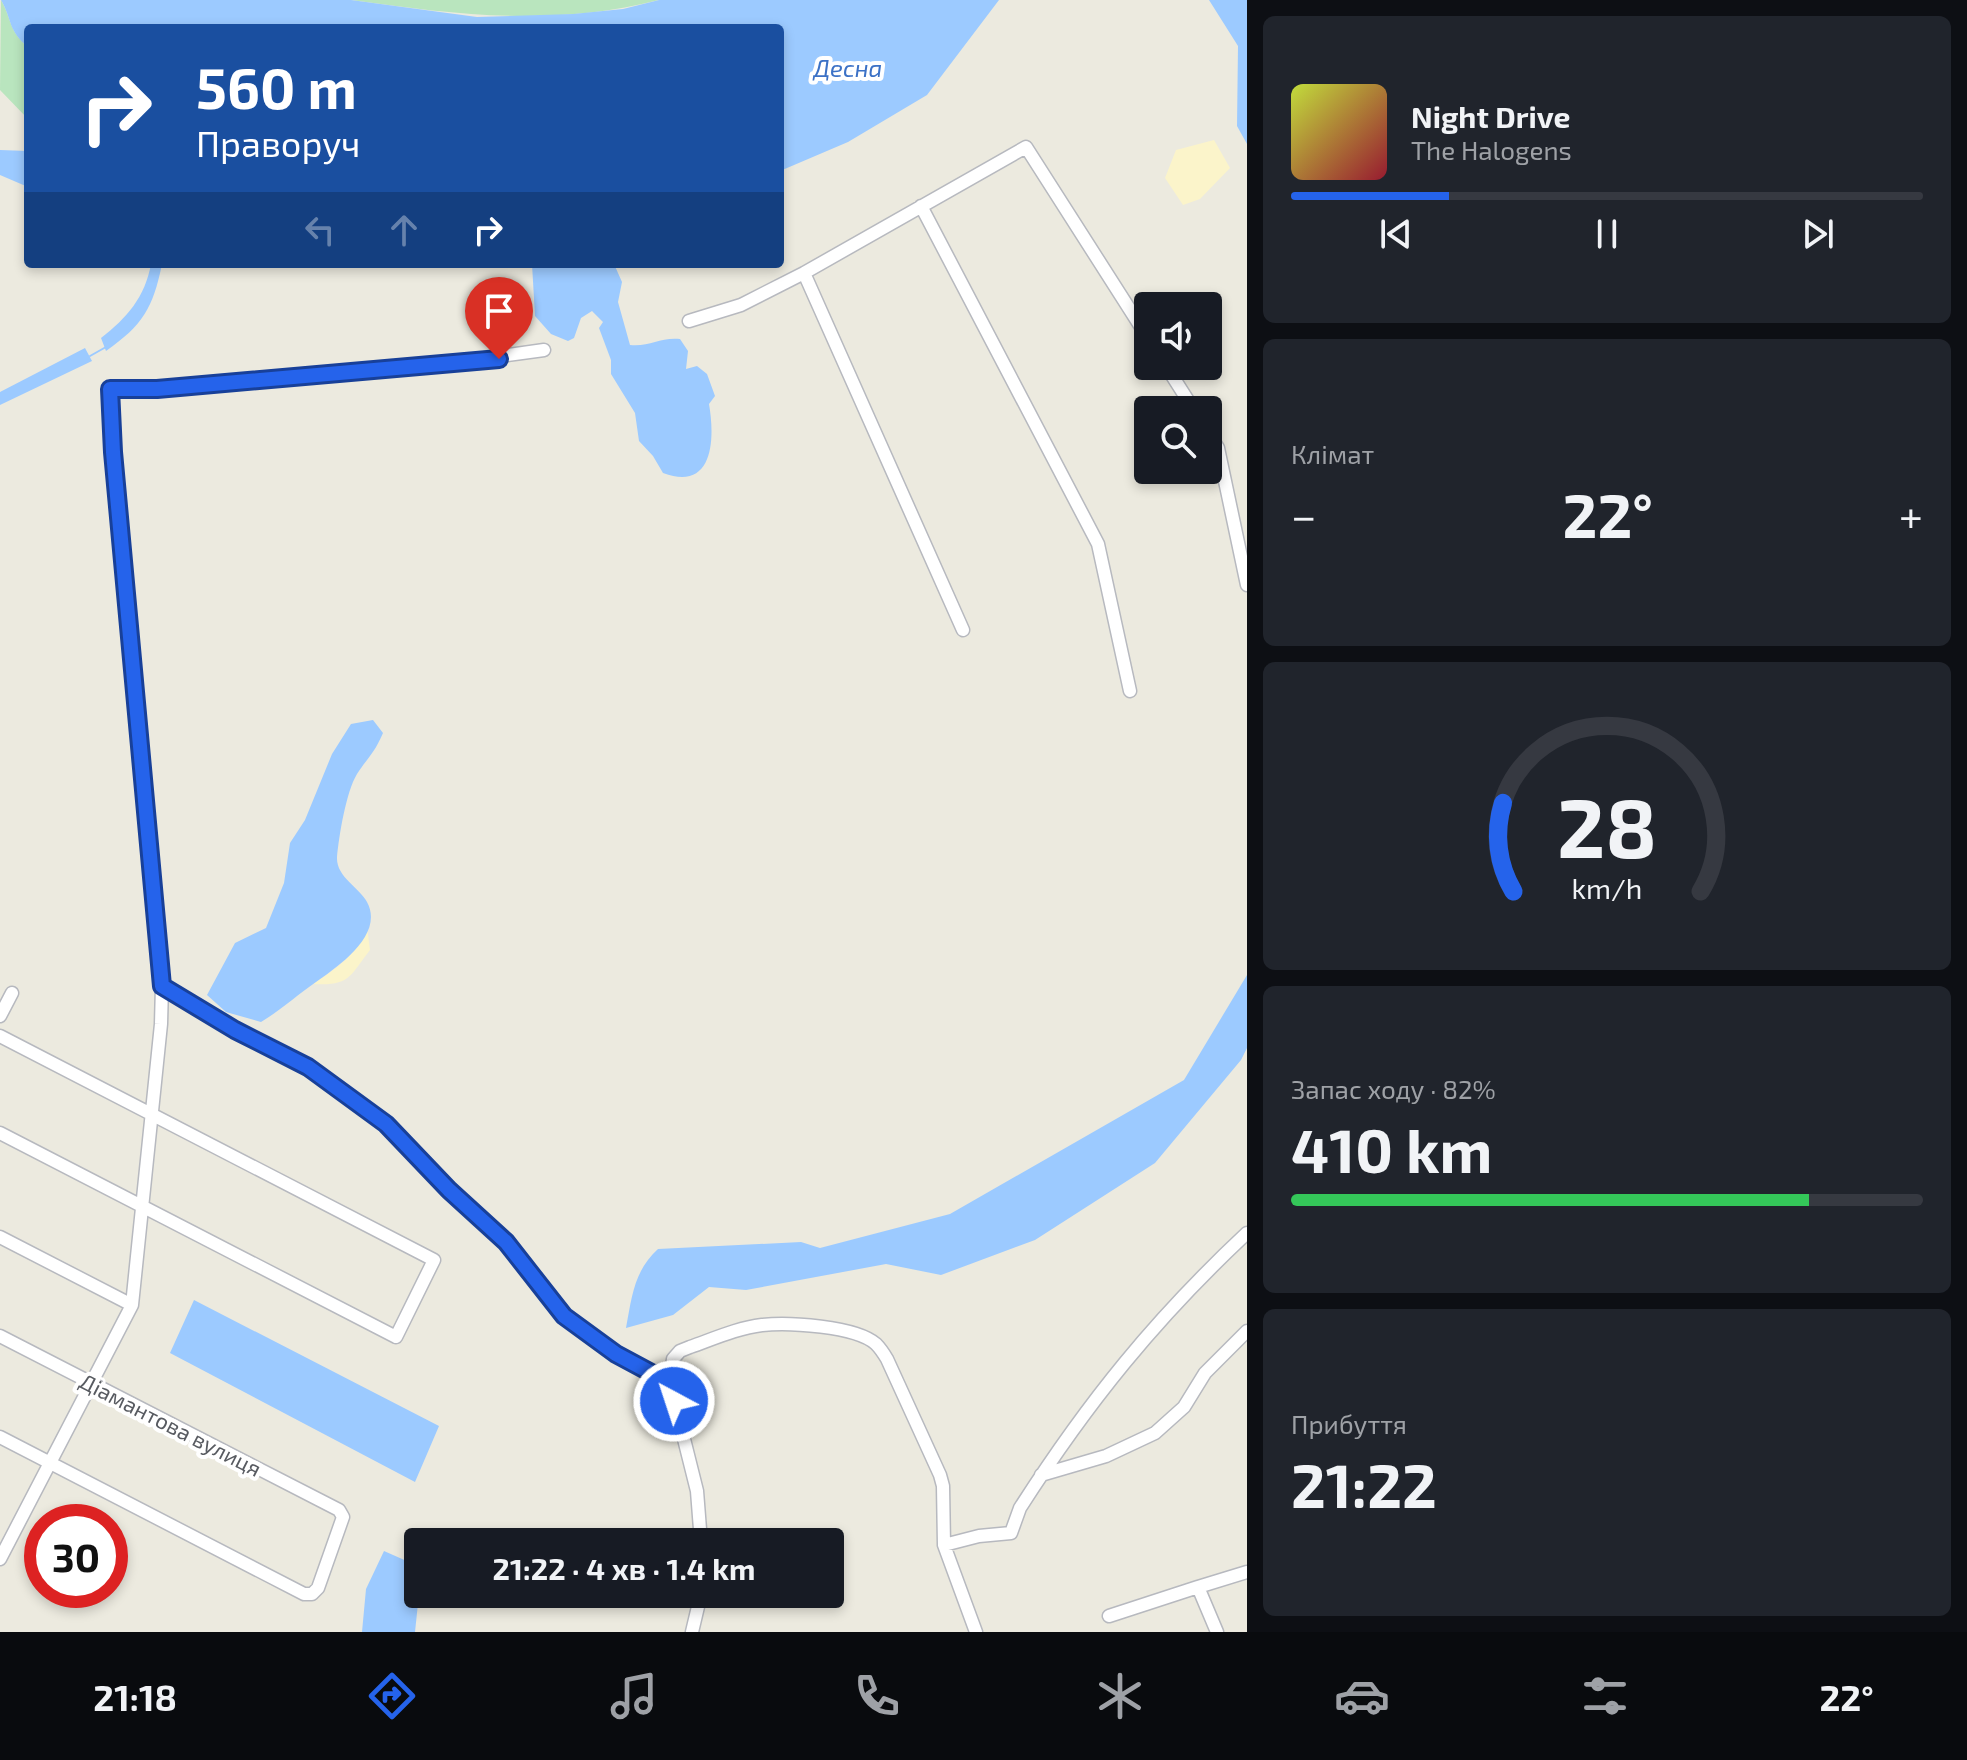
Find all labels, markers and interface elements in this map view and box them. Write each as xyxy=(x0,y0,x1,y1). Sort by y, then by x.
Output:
text: 560 m xyxy=(196,53,357,120)
water label: Десна xyxy=(813,53,882,82)
icon: right xyxy=(64,56,168,160)
text: Night Drive xyxy=(1411,98,1570,134)
text: Праворуч xyxy=(196,121,361,164)
text: The Halogens xyxy=(1411,134,1572,165)
icon: left xyxy=(298,208,342,252)
icon: ahead xyxy=(382,208,426,252)
icon: right xyxy=(466,208,510,252)
icon: previous xyxy=(1374,212,1418,256)
icon: pause xyxy=(1585,212,1629,256)
icon: next xyxy=(1796,212,1840,256)
pin xyxy=(465,277,533,359)
icon: arrive xyxy=(477,289,521,333)
map controls xyxy=(1134,292,1222,484)
button: sound xyxy=(1134,292,1222,380)
button: search xyxy=(1134,396,1222,484)
text: Клімат xyxy=(1291,438,1374,469)
text: 22° xyxy=(1563,478,1653,550)
text: − xyxy=(1291,488,1317,541)
text: + xyxy=(1899,488,1923,541)
text: 28 xyxy=(1557,775,1657,875)
text: km/h xyxy=(1572,870,1642,905)
text: Запас ходу · 82% xyxy=(1291,1073,1496,1104)
text: 410 km xyxy=(1291,1113,1492,1185)
position arrow xyxy=(632,1359,716,1443)
street label: Діамантова вулиця xyxy=(76,1367,266,1482)
text: Прибуття xyxy=(1291,1408,1407,1439)
text: 21:22 xyxy=(1291,1448,1437,1520)
speed limit sign: 30 xyxy=(24,1504,128,1608)
text: 21:22 · 4 хв · 1.4 km xyxy=(493,1550,755,1586)
icon: directions xyxy=(364,1668,420,1724)
icon: music xyxy=(606,1668,662,1724)
icon: phone xyxy=(849,1668,905,1724)
icon: climate xyxy=(1092,1668,1148,1724)
icon: car xyxy=(1334,1668,1390,1724)
icon: filters xyxy=(1577,1668,1633,1724)
text: 21:18 xyxy=(93,1675,177,1718)
text: 22° xyxy=(1819,1675,1874,1718)

